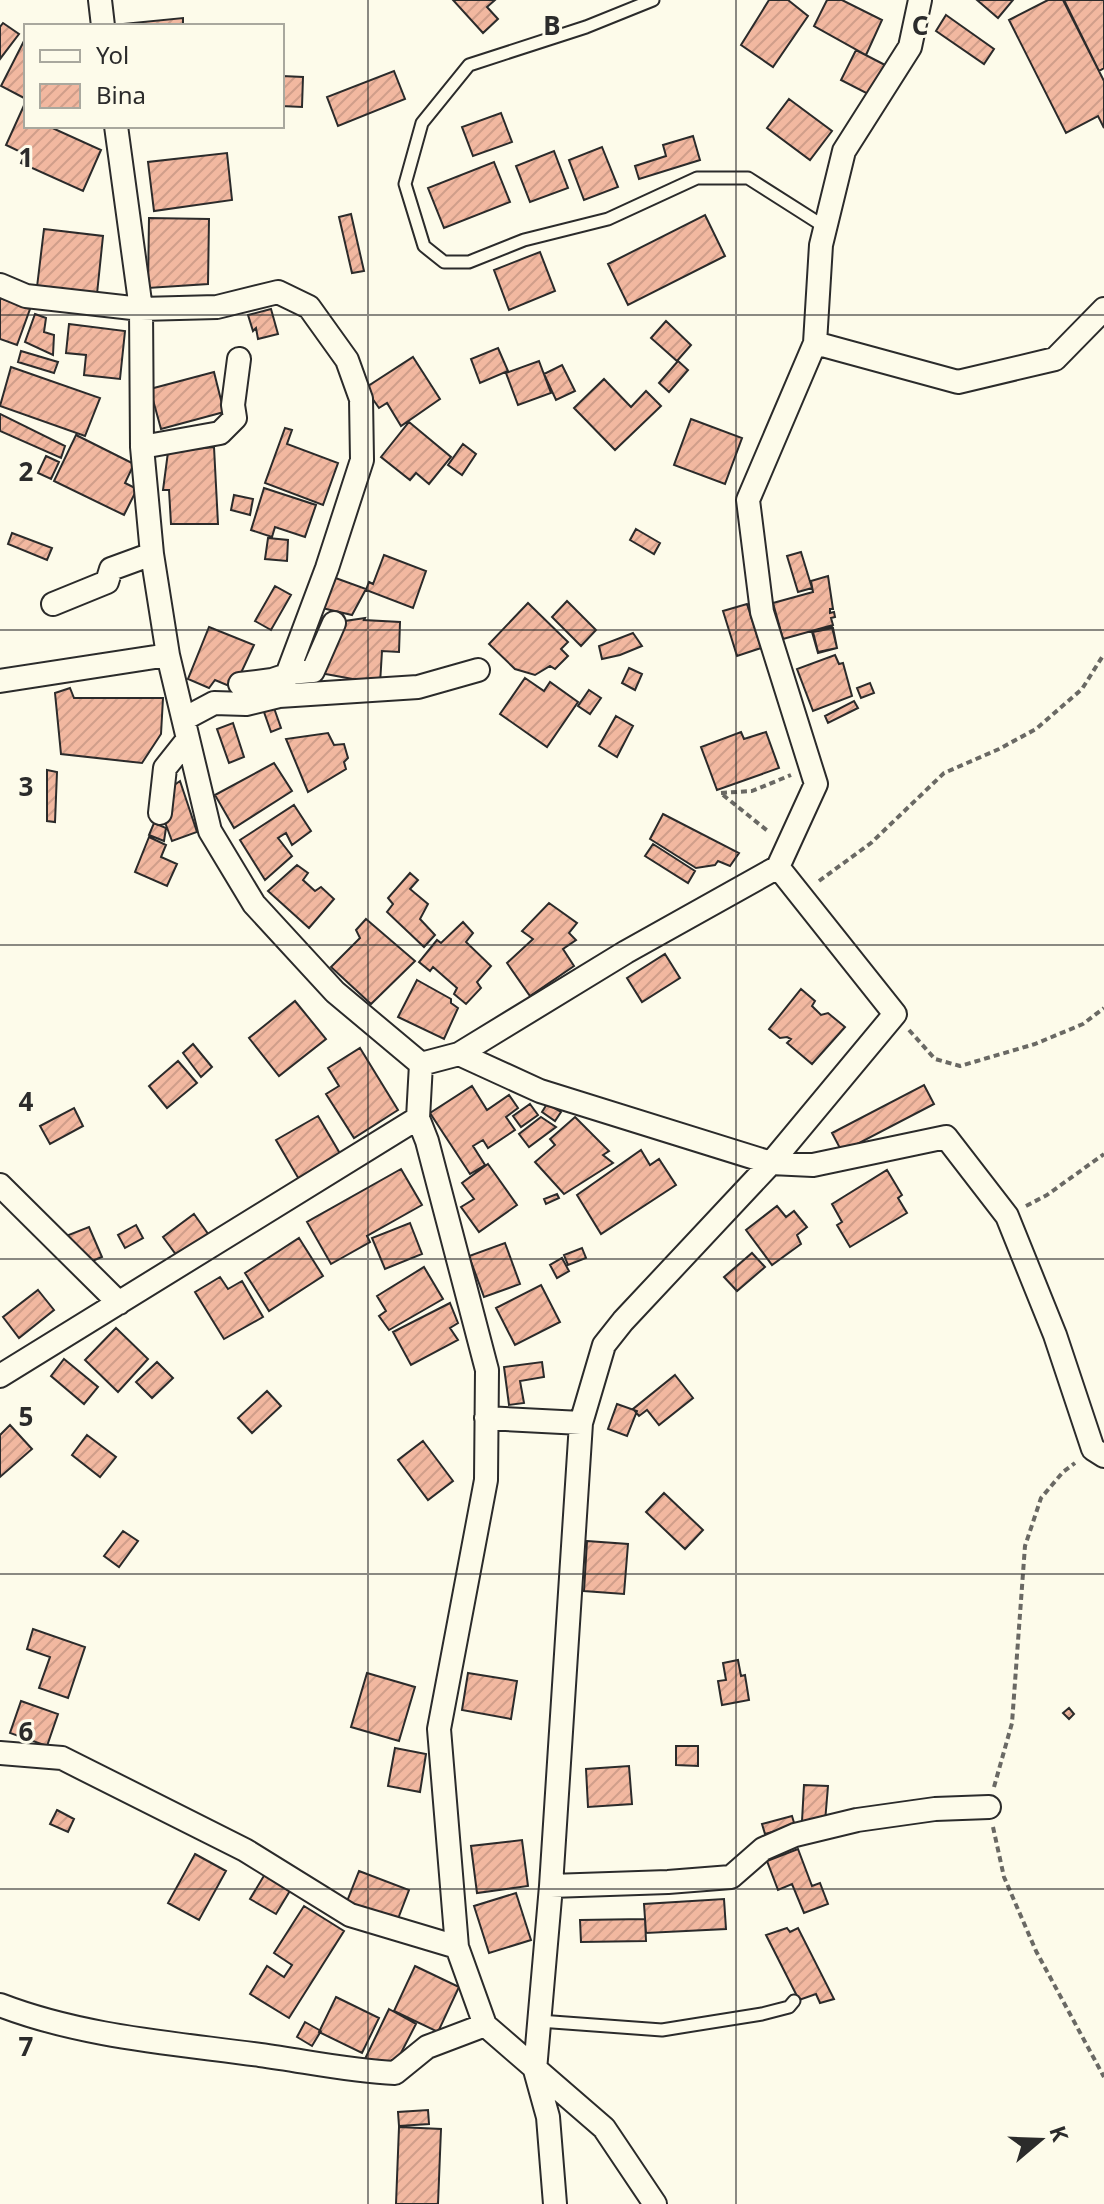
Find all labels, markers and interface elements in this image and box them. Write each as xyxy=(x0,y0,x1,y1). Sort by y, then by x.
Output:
text: B xyxy=(543,7,561,43)
text: C xyxy=(912,7,928,43)
legend xyxy=(24,24,284,128)
text: Yol xyxy=(96,38,129,71)
text: Bina xyxy=(96,78,146,111)
text: 1 xyxy=(19,139,33,175)
text: 2 xyxy=(19,453,34,489)
text: 3 xyxy=(19,768,33,804)
text: 4 xyxy=(19,1083,34,1119)
text: 5 xyxy=(19,1398,33,1434)
text: 6 xyxy=(19,1713,34,1749)
text: 7 xyxy=(19,2028,34,2064)
north arrow xyxy=(1000,2100,1080,2180)
text: K xyxy=(1043,2121,1077,2145)

